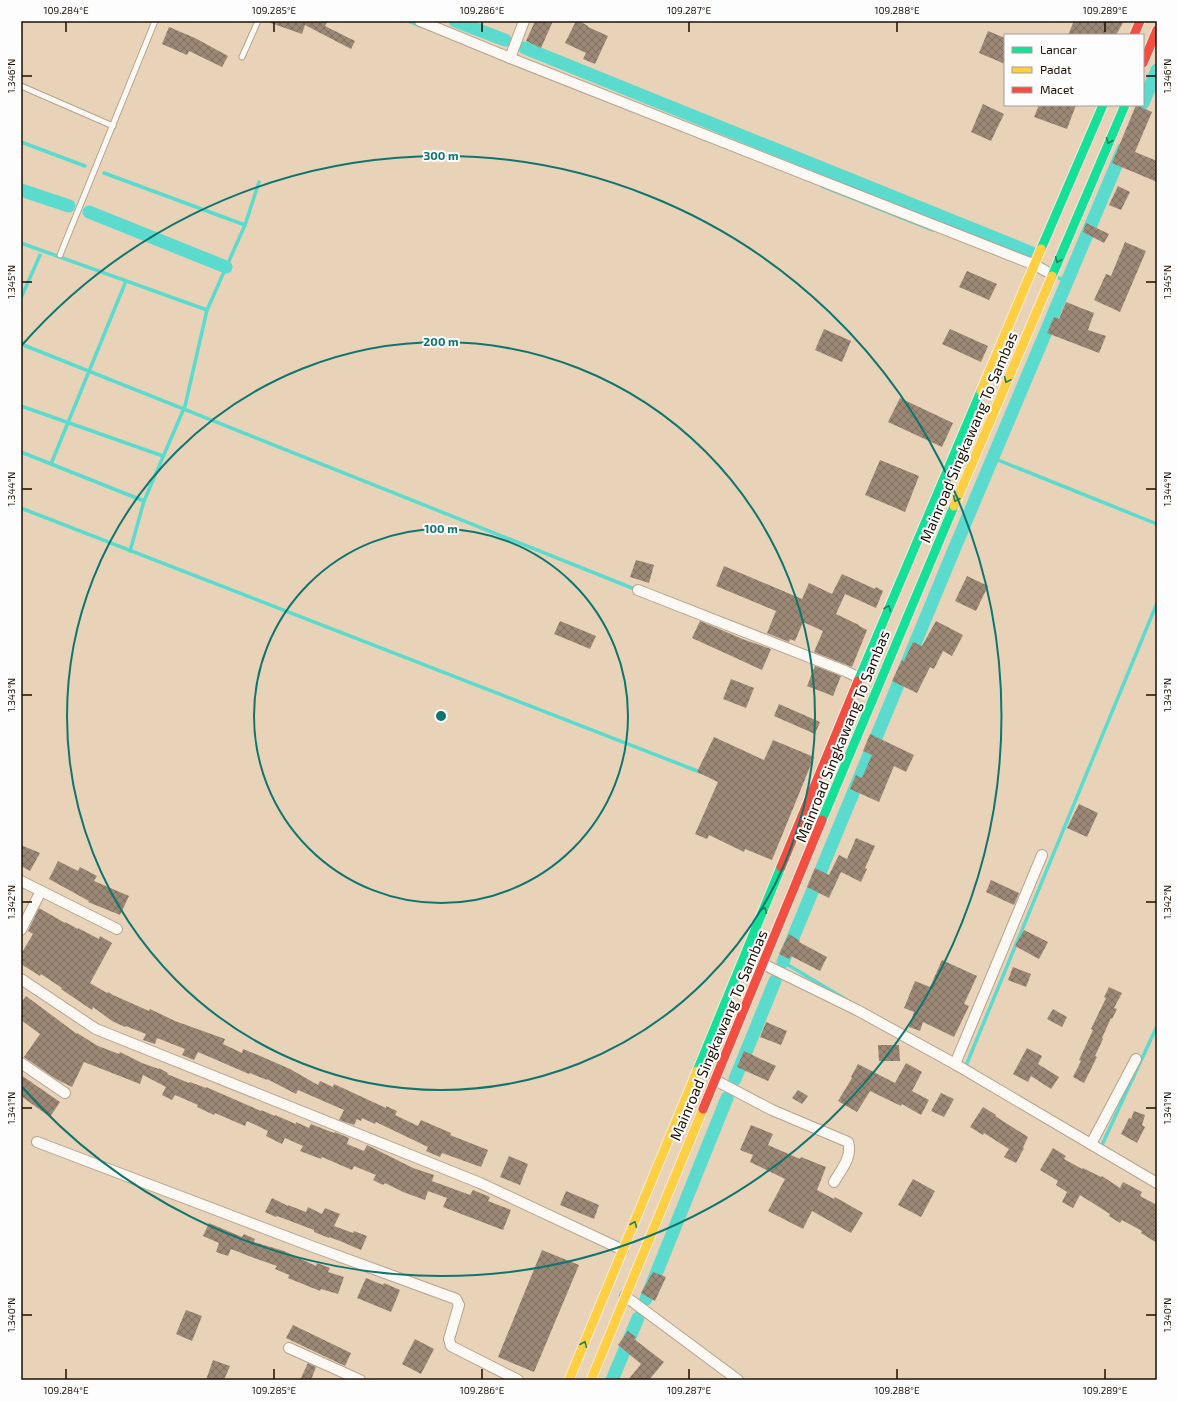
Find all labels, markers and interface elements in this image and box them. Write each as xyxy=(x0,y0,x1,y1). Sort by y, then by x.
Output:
text: 109.284°E xyxy=(43,4,89,16)
text: 109.285°E xyxy=(252,4,297,16)
text: 109.286°E xyxy=(460,4,505,16)
text: 109.287°E xyxy=(667,4,711,16)
text: 109.288°E xyxy=(874,4,920,16)
text: 109.289°E xyxy=(1083,4,1128,16)
legend xyxy=(1004,34,1144,106)
text: Lancar xyxy=(1040,42,1077,56)
text: 1.346°N xyxy=(5,59,17,93)
text: 1.346°N xyxy=(1161,59,1173,93)
text: Padat xyxy=(1040,62,1072,76)
text: Macet xyxy=(1040,82,1074,96)
one-way arrow xyxy=(1106,137,1114,144)
text: 300 m xyxy=(423,148,459,162)
one-way arrow xyxy=(1055,256,1063,263)
text: 1.345°N xyxy=(5,265,17,299)
text: 1.345°N xyxy=(1161,265,1173,299)
street label: Mainroad Singkawang To Sambas xyxy=(915,329,1021,545)
text: 200 m xyxy=(423,334,459,348)
one-way arrow xyxy=(1004,376,1012,383)
text: 1.344°N xyxy=(5,472,17,506)
text: 1.344°N xyxy=(1161,472,1173,506)
one-way arrow xyxy=(953,495,961,503)
text: 100 m xyxy=(424,521,458,535)
one-way arrow xyxy=(884,605,892,612)
street label: Mainroad Singkawang To Sambas xyxy=(791,627,893,845)
text: 1.343°N xyxy=(5,678,17,712)
text: 1.343°N xyxy=(1161,678,1173,712)
centre of rings xyxy=(434,709,448,723)
text: 1.342°N xyxy=(5,885,17,919)
text: 1.342°N xyxy=(1161,885,1173,919)
one-way arrow xyxy=(759,906,767,914)
street label: Mainroad Singkawang To Sambas xyxy=(665,927,771,1143)
text: 1.341°N xyxy=(5,1092,17,1124)
text: 1.341°N xyxy=(1161,1092,1173,1124)
one-way arrow xyxy=(629,1220,637,1227)
text: 1.340°N xyxy=(5,1298,17,1332)
text: 1.340°N xyxy=(1161,1298,1173,1332)
one-way arrow xyxy=(579,1340,587,1348)
text: 109.284°E xyxy=(43,1384,89,1396)
text: 109.285°E xyxy=(252,1384,297,1396)
text: 109.286°E xyxy=(460,1384,505,1396)
text: 109.287°E xyxy=(667,1384,711,1396)
text: 109.288°E xyxy=(874,1384,920,1396)
text: 109.289°E xyxy=(1083,1384,1128,1396)

